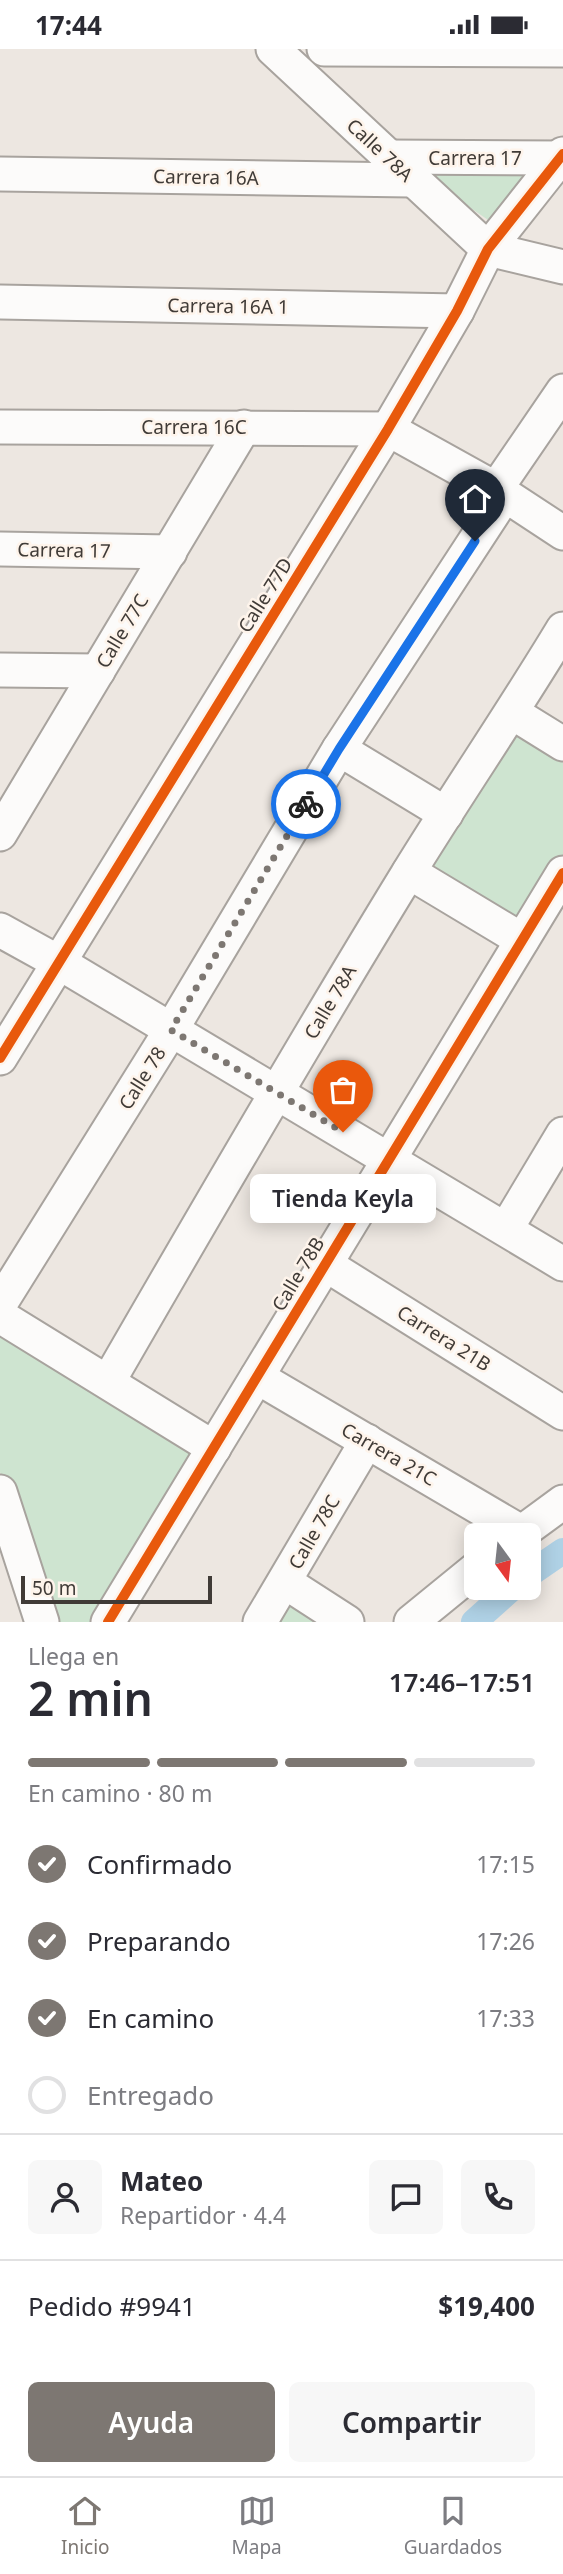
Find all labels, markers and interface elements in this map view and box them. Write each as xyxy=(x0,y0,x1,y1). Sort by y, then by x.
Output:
text: 17:44 xyxy=(35,7,102,43)
street label: Calle 78A xyxy=(341,113,419,188)
street label: Carrera 17 xyxy=(428,145,522,171)
street label: Carrera 16A xyxy=(153,163,260,191)
street label: Carrera 16A 1 xyxy=(167,292,289,320)
street label: Carrera 16C xyxy=(141,414,247,440)
pin xyxy=(445,469,505,541)
icon: home xyxy=(456,480,494,518)
street label: Carrera 17 xyxy=(17,536,111,564)
street label: Calle 77D xyxy=(232,553,298,637)
street label: Calle 77C xyxy=(90,589,154,673)
courier xyxy=(271,769,341,839)
icon: bike xyxy=(287,785,325,823)
street label: Calle 78A xyxy=(298,959,363,1044)
street label: Calle 78 xyxy=(112,1041,172,1115)
pin xyxy=(313,1060,373,1132)
icon: bag xyxy=(324,1071,362,1109)
callout: Tienda Keyla xyxy=(250,1174,436,1223)
text: Tienda Keyla xyxy=(272,1182,414,1214)
street label: Calle 78B xyxy=(266,1232,330,1316)
street label: Carrera 21B xyxy=(392,1299,496,1377)
street label: Carrera 21C xyxy=(337,1416,441,1492)
street label: Calle 78C xyxy=(282,1490,346,1574)
north arrow xyxy=(464,1523,541,1599)
map controls xyxy=(464,1523,541,1600)
scale bar xyxy=(21,1573,212,1605)
text: 50 m xyxy=(32,1575,76,1601)
text: Llega en xyxy=(28,1640,119,1672)
text: 17:46–17:51 xyxy=(389,1664,535,1700)
text: 2 min xyxy=(28,1667,153,1729)
text: En camino · 80 m xyxy=(28,1777,212,1809)
icon: check xyxy=(28,1845,66,1883)
text: Confirmado xyxy=(87,1846,232,1882)
text: 17:15 xyxy=(476,1848,535,1880)
icon: check xyxy=(28,1922,66,1960)
text: Preparando xyxy=(87,1923,231,1959)
text: 17:26 xyxy=(476,1925,535,1957)
icon: check xyxy=(28,1999,66,2037)
text: En camino xyxy=(87,2000,214,2036)
text: 17:33 xyxy=(476,2002,535,2034)
text: Entregado xyxy=(87,2077,214,2113)
button: person xyxy=(28,2160,102,2234)
button: chat xyxy=(369,2160,443,2234)
button: phone xyxy=(461,2160,535,2234)
text: Mateo xyxy=(120,2163,203,2199)
text: Repartidor · 4.4 xyxy=(120,2199,286,2231)
text: Pedido #9941 xyxy=(28,2288,196,2324)
text: $19,400 xyxy=(438,2288,535,2324)
button: Ayuda xyxy=(28,2382,275,2462)
button: Compartir xyxy=(289,2382,535,2462)
tab: Inicio xyxy=(61,2492,110,2560)
tab: Mapa xyxy=(232,2492,282,2560)
tab: Guardados xyxy=(404,2492,502,2560)

